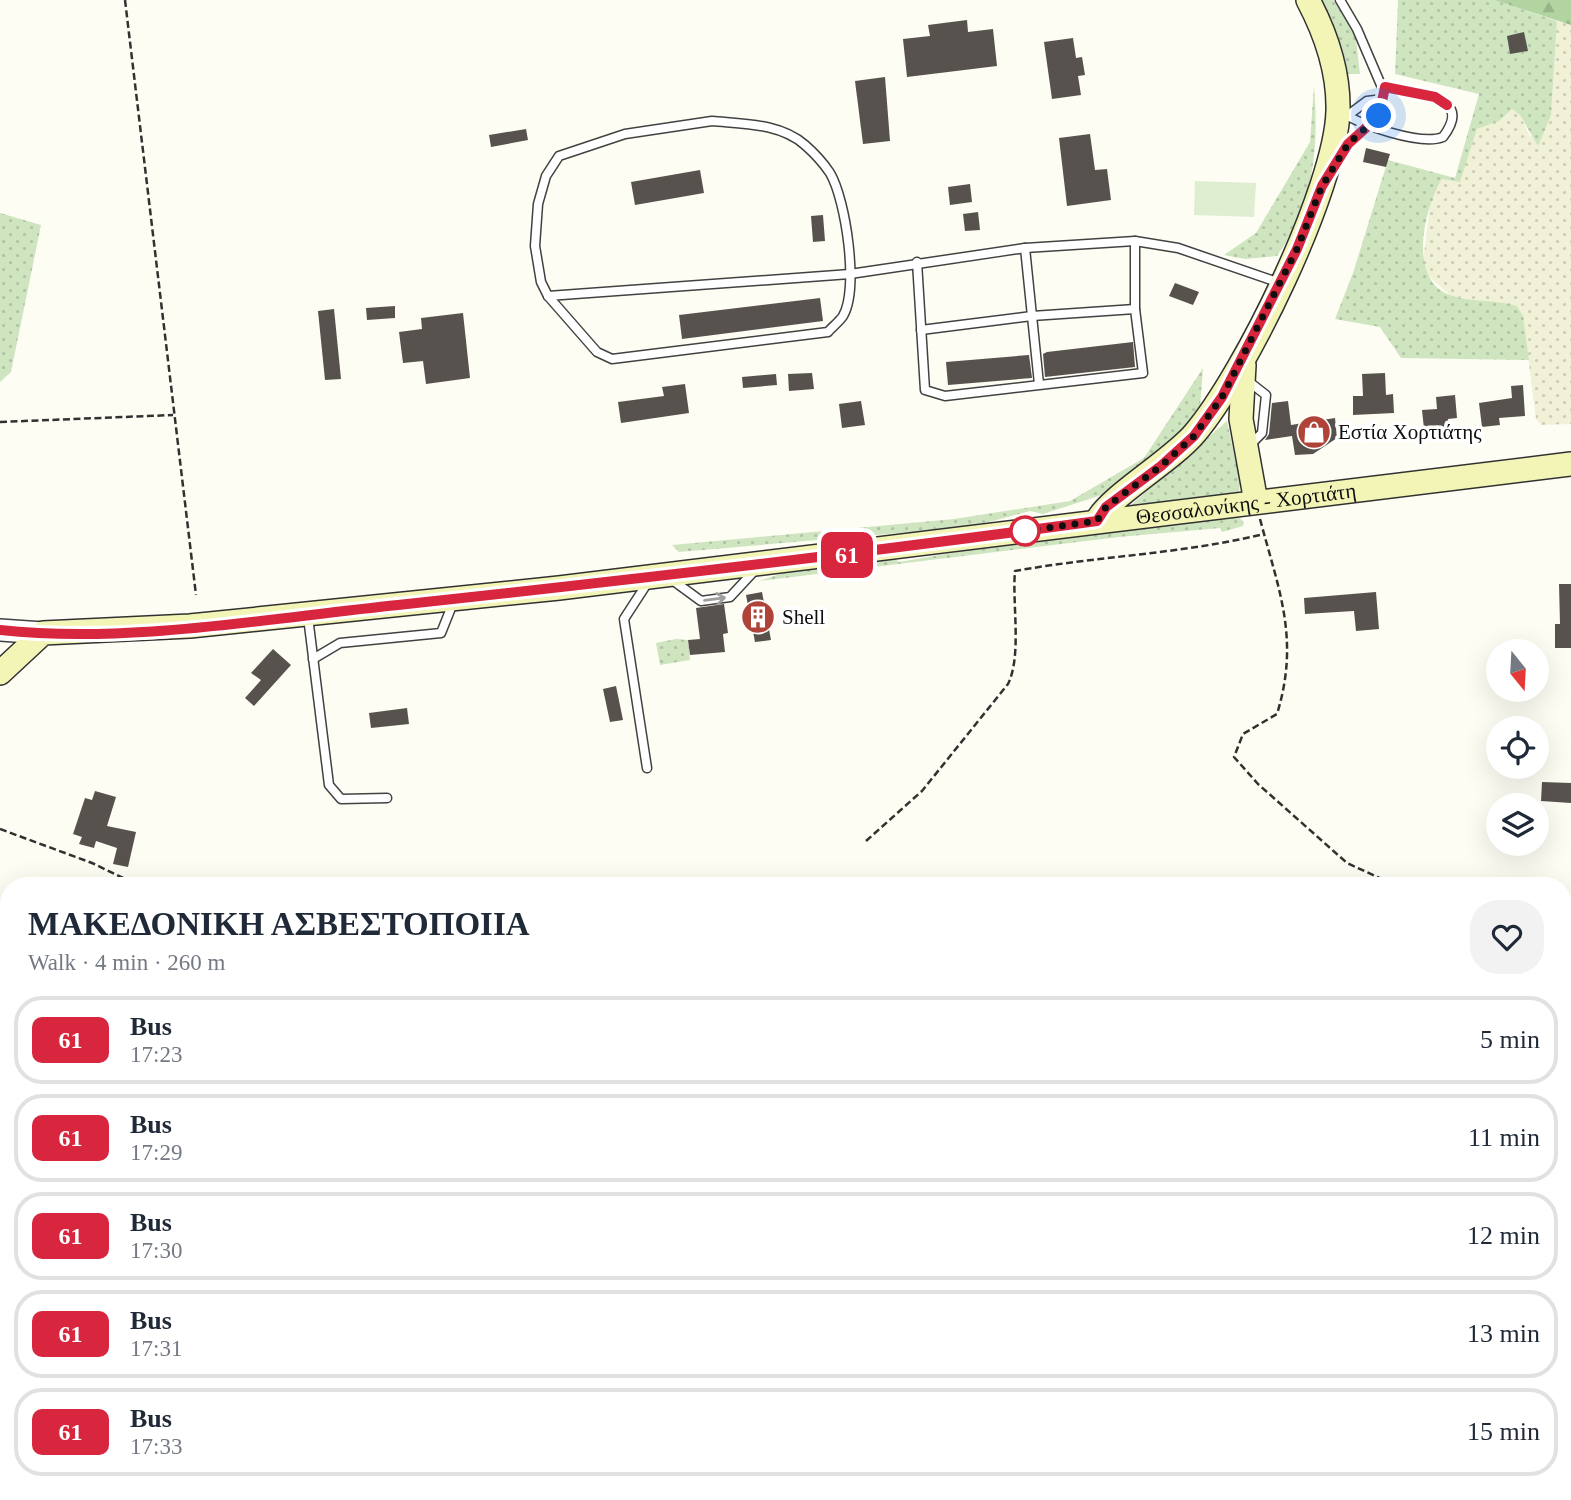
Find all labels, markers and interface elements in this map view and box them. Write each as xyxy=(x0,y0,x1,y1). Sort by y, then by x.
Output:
your location xyxy=(1361,98,1396,133)
shop icon: Εστία Χορτιάτης xyxy=(1295,413,1333,451)
place label: Εστία Χορτιάτης xyxy=(1338,420,1482,444)
street label: Θεσσαλονίκης - Χορτιάτη xyxy=(1135,478,1357,529)
unlabelled marker xyxy=(1010,516,1040,546)
line badge: 61 xyxy=(816,532,878,578)
text: 61 xyxy=(835,542,859,568)
one-way arrow xyxy=(703,592,726,605)
building icon: Shell xyxy=(739,598,777,636)
place label: Shell xyxy=(782,605,825,629)
north arrow xyxy=(1486,639,1549,702)
map controls xyxy=(1486,639,1549,856)
button: locate xyxy=(1486,716,1549,779)
button: layers xyxy=(1486,793,1549,856)
button: heart xyxy=(1470,900,1544,974)
text: ΜΑΚΕΔΟΝΙΚΗ ΑΣΒΕΣΤΟΠΟΙΙΑ xyxy=(28,906,530,942)
text: Walk · 4 min · 260 m xyxy=(28,950,225,975)
text: Bus xyxy=(130,1012,172,1041)
text: 5 min xyxy=(1480,1025,1540,1054)
text: 61 xyxy=(59,1027,83,1053)
text: 17:23 xyxy=(130,1042,182,1067)
text: Bus xyxy=(130,1110,172,1139)
text: 11 min xyxy=(1468,1123,1540,1152)
text: 61 xyxy=(59,1125,83,1151)
text: 17:29 xyxy=(130,1140,182,1165)
text: Bus xyxy=(130,1208,172,1237)
text: 12 min xyxy=(1467,1221,1540,1250)
text: 61 xyxy=(59,1223,83,1249)
text: 17:30 xyxy=(130,1238,182,1263)
text: Bus xyxy=(130,1306,172,1335)
text: 13 min xyxy=(1467,1319,1540,1348)
text: 61 xyxy=(59,1321,83,1347)
text: 17:31 xyxy=(130,1336,182,1361)
text: Bus xyxy=(130,1404,172,1433)
text: 15 min xyxy=(1467,1417,1540,1446)
text: 61 xyxy=(59,1419,83,1445)
text: 17:33 xyxy=(130,1434,182,1459)

